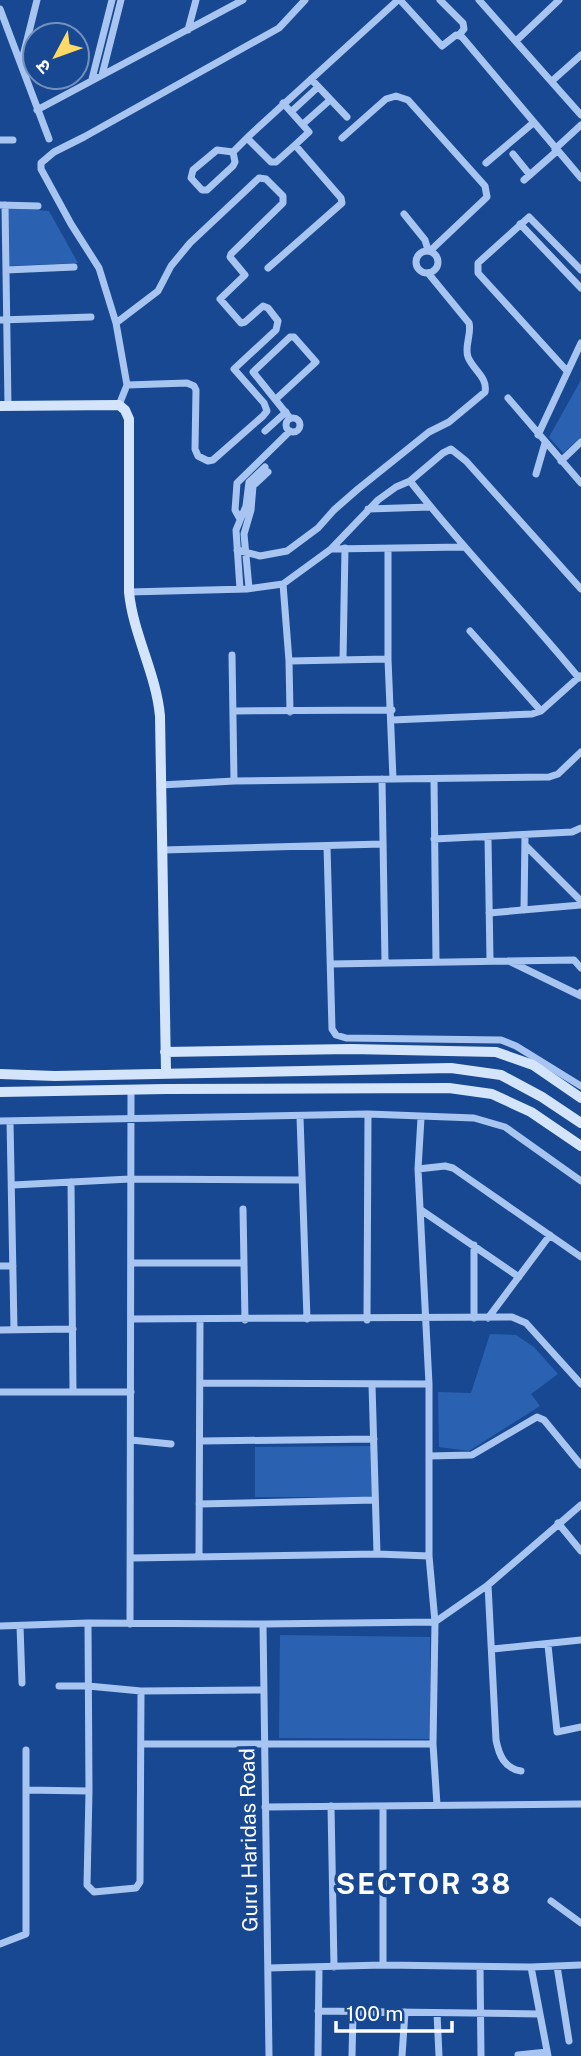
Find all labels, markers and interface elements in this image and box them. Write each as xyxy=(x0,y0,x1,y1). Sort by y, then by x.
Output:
north arrow xyxy=(21,21,91,91)
text: उ xyxy=(31,55,55,79)
street label: Guru Haridas Road xyxy=(234,1748,263,1932)
district label: SECTOR 38 xyxy=(336,1867,512,1900)
scale bar xyxy=(336,1990,452,2034)
text: 100 m xyxy=(346,2001,403,2026)

